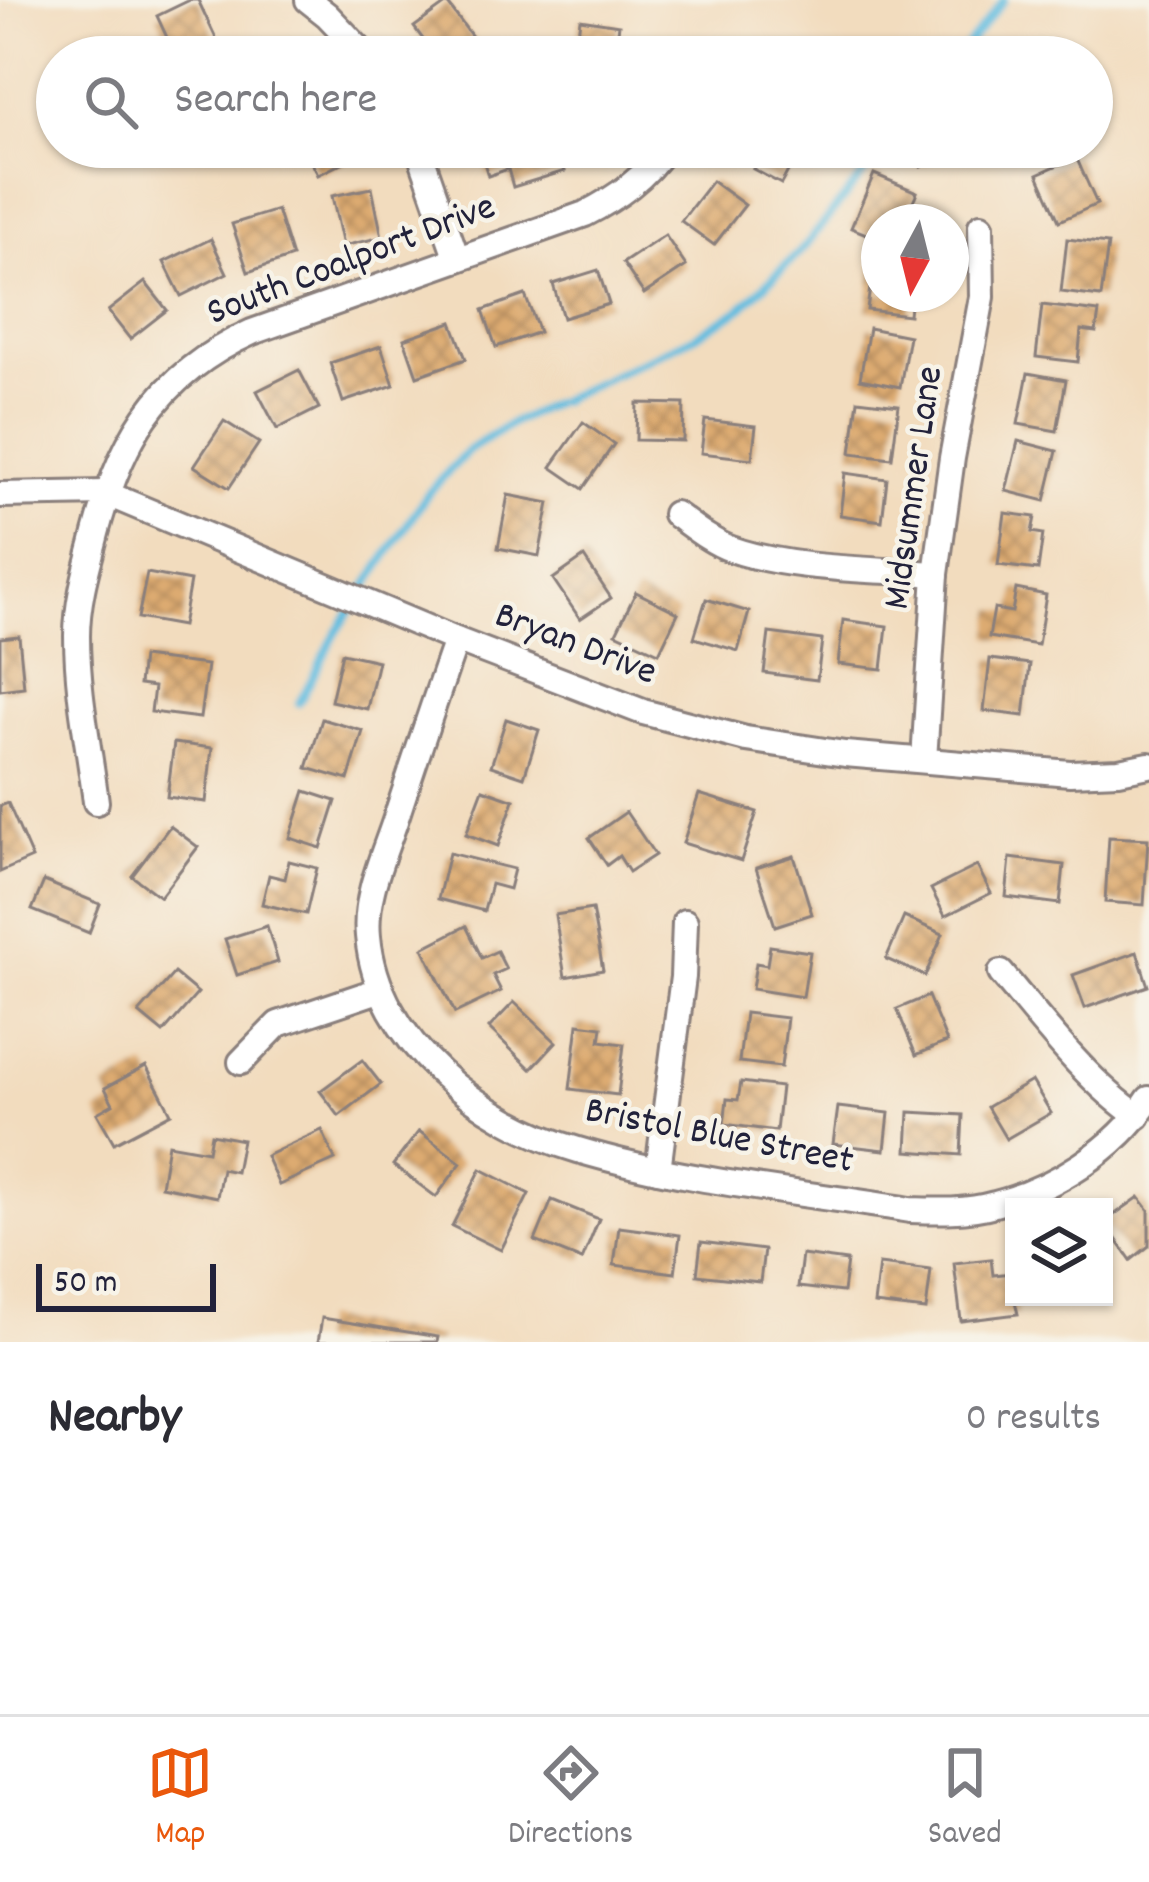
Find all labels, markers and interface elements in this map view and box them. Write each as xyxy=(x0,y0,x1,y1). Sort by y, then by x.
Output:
search box xyxy=(36,36,1113,168)
icon: search xyxy=(78,69,144,135)
text: Search here xyxy=(174,70,377,134)
street label: South Coalport Drive xyxy=(200,182,504,342)
north arrow xyxy=(861,204,969,312)
street label: Midsummer Lane xyxy=(872,363,960,613)
street label: Bryan Drive xyxy=(486,590,664,702)
street label: Bristol Blue Street xyxy=(580,1085,858,1191)
map controls xyxy=(1005,1198,1113,1306)
button: layers xyxy=(1005,1198,1113,1306)
scale bar xyxy=(36,1258,216,1311)
text: 50 m xyxy=(54,1261,118,1308)
text: Nearby xyxy=(48,1384,181,1456)
text: 0 results xyxy=(966,1393,1101,1448)
tab: Map xyxy=(147,1740,213,1859)
tab: Directions xyxy=(508,1740,633,1859)
tab: Saved xyxy=(928,1740,1002,1859)

